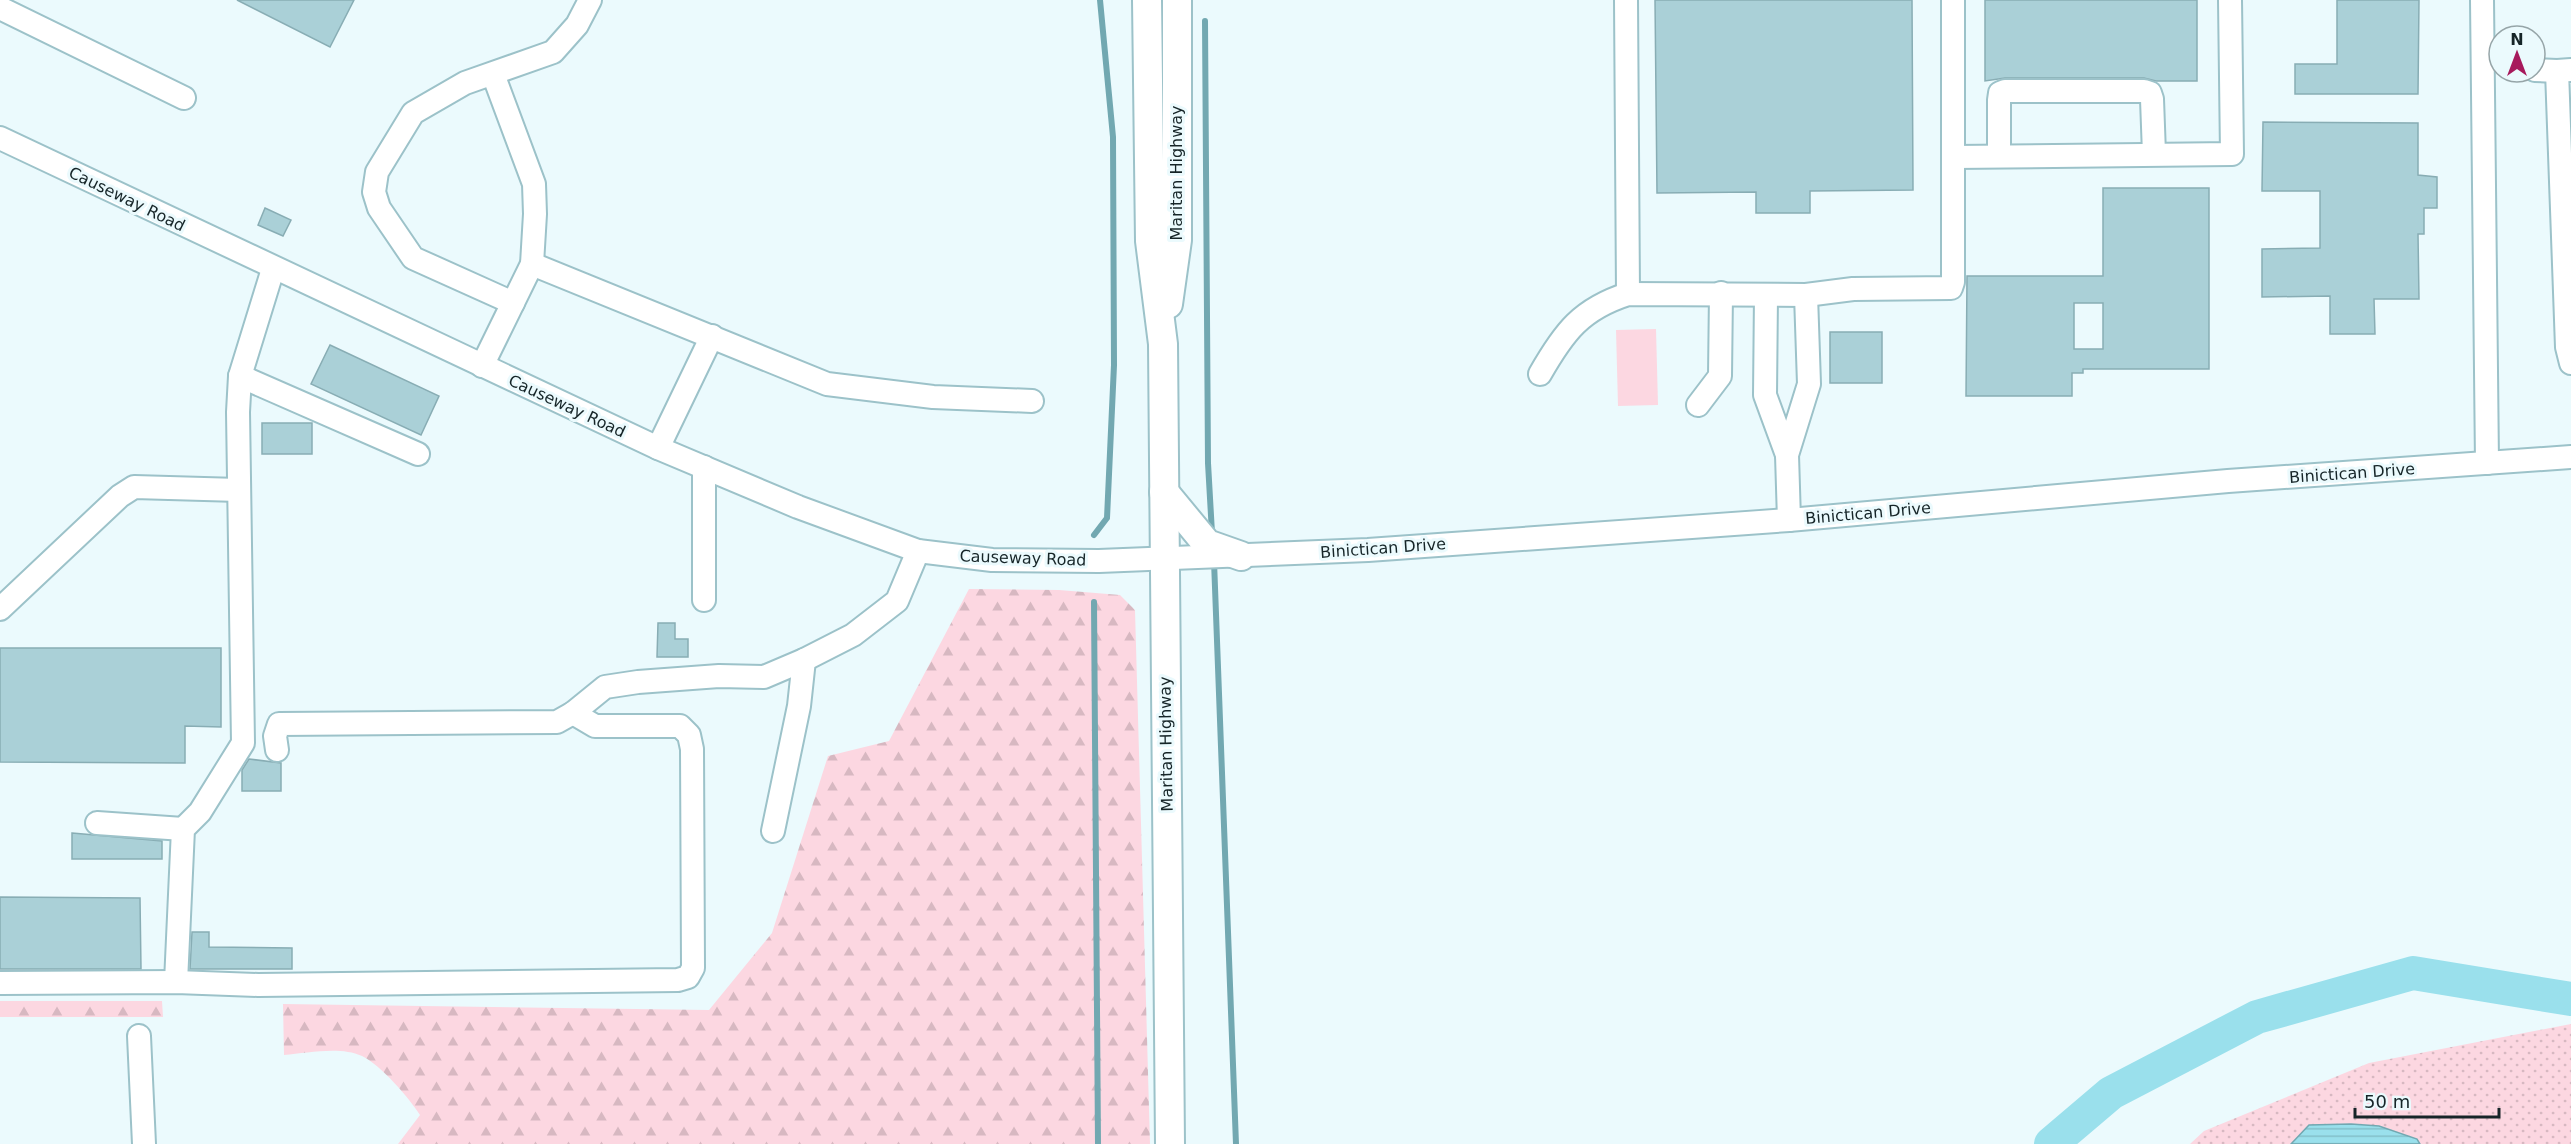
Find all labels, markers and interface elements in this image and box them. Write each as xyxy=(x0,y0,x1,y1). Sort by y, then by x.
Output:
north arrow xyxy=(2487,24,2547,84)
text: N xyxy=(2510,30,2524,49)
street label: Maritan Highway xyxy=(1167,105,1186,241)
street label: Causeway Road xyxy=(66,163,188,235)
street label: Causeway Road xyxy=(505,371,629,441)
street label: Binictican Drive xyxy=(2288,459,2416,487)
street label: Binictican Drive xyxy=(1804,498,1932,528)
street label: Binictican Drive xyxy=(1319,534,1447,562)
street label: Causeway Road xyxy=(959,546,1087,570)
street label: Maritan Highway xyxy=(1155,676,1177,812)
scale bar xyxy=(2355,1081,2499,1119)
text: 50 m xyxy=(2364,1091,2410,1112)

